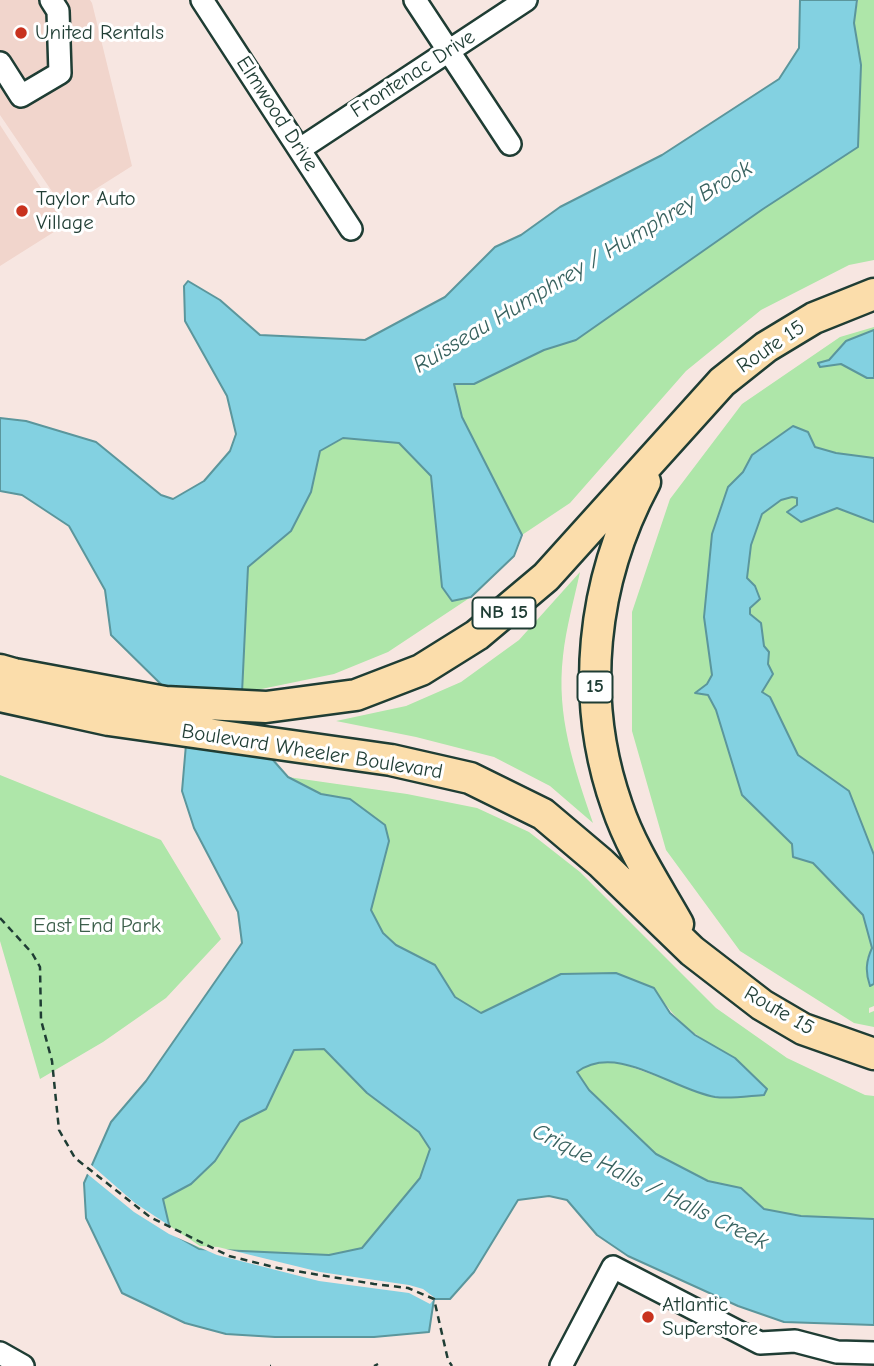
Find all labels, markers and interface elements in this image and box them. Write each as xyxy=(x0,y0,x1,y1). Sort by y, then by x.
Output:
place label: United Rentals xyxy=(35,20,164,46)
street label: Frontenac Drive xyxy=(346,24,480,124)
marker: United Rentals xyxy=(13,25,29,41)
street label: Elmwood Drive xyxy=(230,52,324,176)
water label: Ruisseau Humphrey / Humphrey Brook xyxy=(408,155,758,379)
place label: Taylor Auto Village xyxy=(36,186,136,236)
marker: Taylor Auto Village xyxy=(14,203,30,219)
street label: Route 15 xyxy=(732,315,810,379)
road number: NB 15 xyxy=(472,598,536,628)
road number: 15 xyxy=(578,672,612,702)
street label: Boulevard Wheeler Boulevard xyxy=(180,719,444,785)
park label: East End Park xyxy=(33,913,161,939)
street label: Route 15 xyxy=(739,981,819,1041)
water label: Crique Halls / Halls Creek xyxy=(528,1118,772,1256)
place label: Atlantic Superstore xyxy=(662,1292,758,1342)
marker: Atlantic Superstore xyxy=(640,1309,656,1325)

